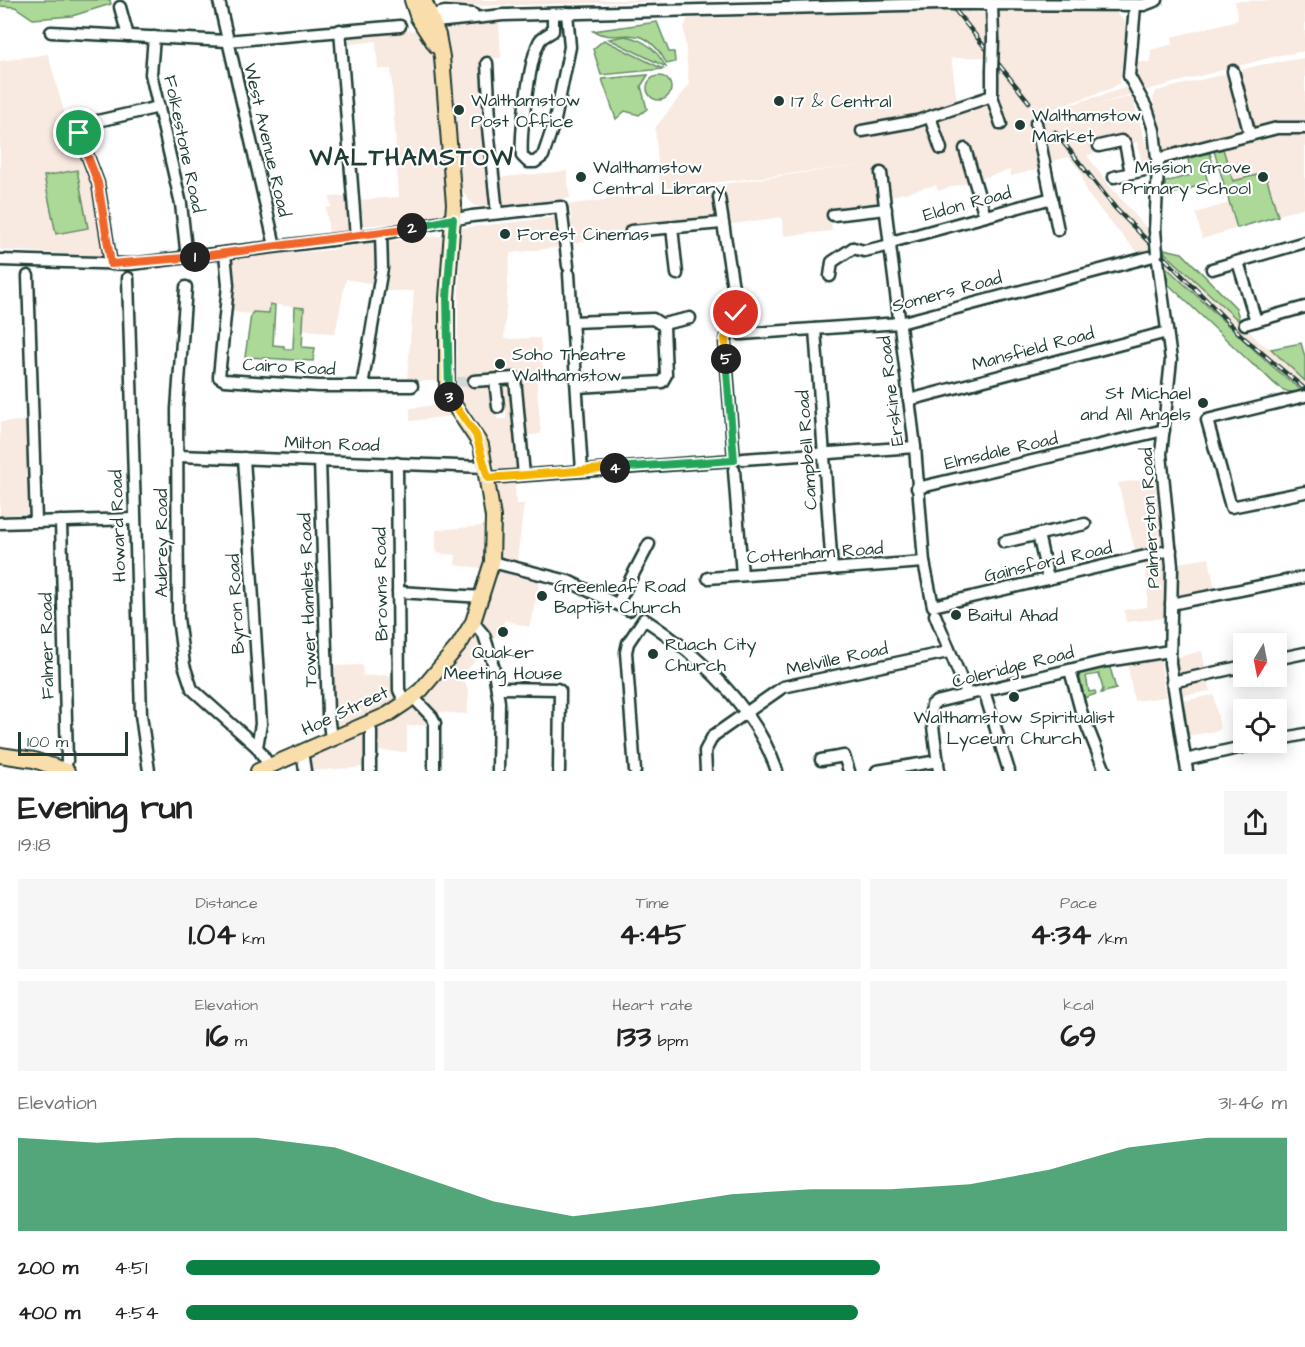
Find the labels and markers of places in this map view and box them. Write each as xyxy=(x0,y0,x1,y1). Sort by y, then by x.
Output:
place label: Walthamstow Post Office xyxy=(471,88,580,134)
place label: 17 & Central xyxy=(791,89,892,114)
marker: 17 & Central xyxy=(772,94,786,108)
marker: Walthamstow Post Office xyxy=(452,103,466,117)
place label: Walthamstow Market xyxy=(1032,103,1141,149)
pin xyxy=(53,107,104,158)
marker: Walthamstow Market xyxy=(1013,118,1027,132)
place label: Walthamstow Central Library xyxy=(593,155,725,202)
place label: Mission Grove Primary School xyxy=(1122,155,1251,202)
marker: Walthamstow Central Library xyxy=(574,170,588,184)
marker: Mission Grove Primary School xyxy=(1256,170,1270,184)
pin: 2 xyxy=(397,213,427,243)
place label: Forest Cinemas xyxy=(517,222,649,247)
marker: Forest Cinemas xyxy=(498,227,512,241)
pin: 1 xyxy=(180,242,210,272)
pin xyxy=(710,287,761,338)
place label: Soho Theatre Walthamstow xyxy=(512,342,626,388)
pin: 5 xyxy=(711,344,741,374)
marker: Soho Theatre Walthamstow xyxy=(493,357,507,371)
place label: St Michael and All Angels xyxy=(1081,381,1191,428)
pin: 3 xyxy=(434,382,464,412)
marker: St Michael and All Angels xyxy=(1196,396,1210,410)
pin: 4 xyxy=(600,453,630,483)
place label: Greenleaf Road Baptist Church xyxy=(554,574,686,620)
marker: Greenleaf Road Baptist Church xyxy=(535,589,549,603)
place label: Baitul Ahad xyxy=(968,603,1058,628)
marker: Baitul Ahad xyxy=(949,608,963,622)
marker: Quaker Meeting House xyxy=(496,625,510,639)
place label: Ruach City Church xyxy=(665,632,756,678)
place label: Quaker Meeting House xyxy=(444,640,563,687)
marker: Ruach City Church xyxy=(646,647,660,661)
marker: Walthamstow Spiritualist Lyceum Church xyxy=(1007,690,1021,704)
place label: Walthamstow Spiritualist Lyceum Church xyxy=(914,705,1115,752)

